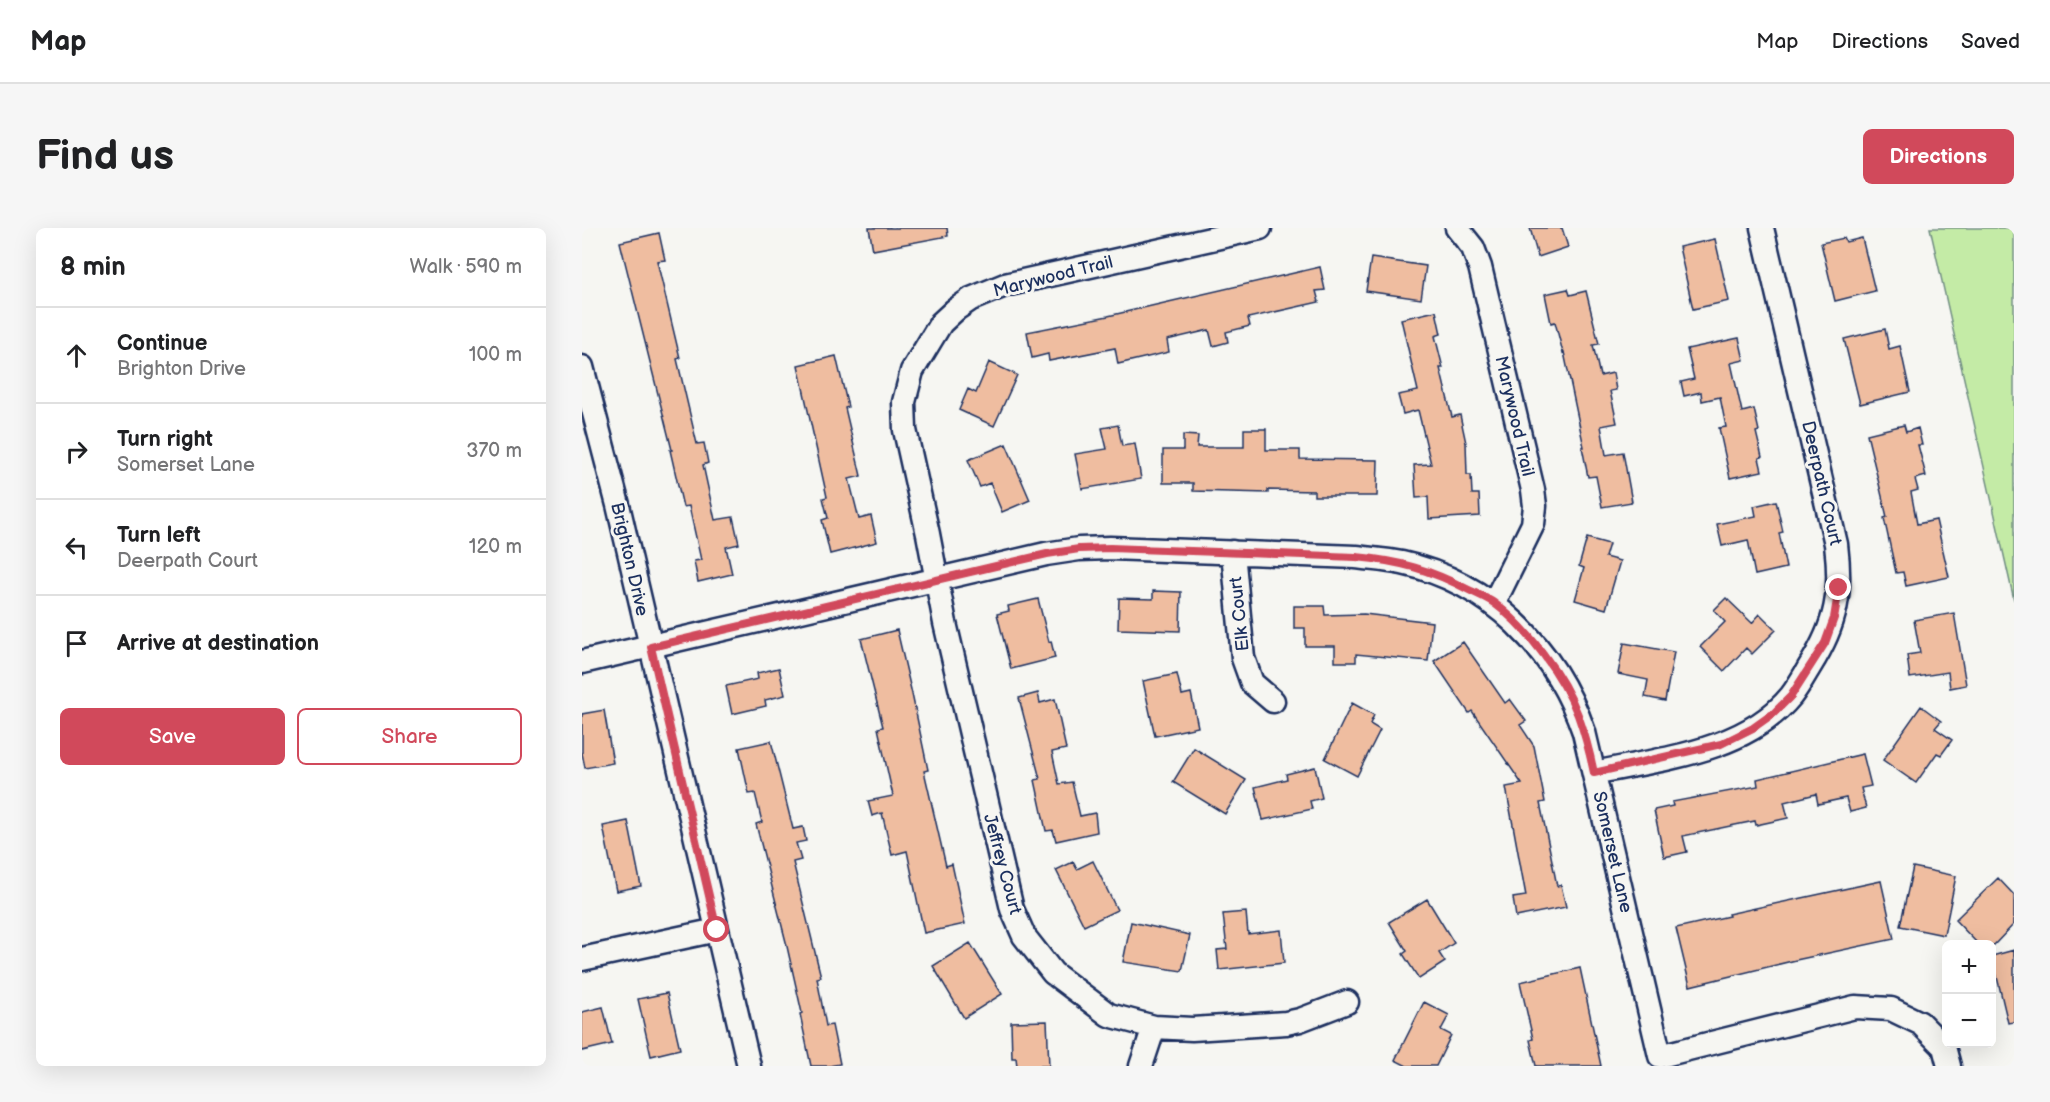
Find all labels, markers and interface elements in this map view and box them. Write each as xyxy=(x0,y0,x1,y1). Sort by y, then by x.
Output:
text: Map xyxy=(30,25,86,58)
text: Map xyxy=(1756,29,1799,54)
text: Directions xyxy=(1832,29,1928,54)
text: Saved xyxy=(1961,29,2020,54)
button: Directions xyxy=(1863,129,2014,184)
text: Find us xyxy=(36,131,174,182)
street label: Marywood Trail xyxy=(991,251,1115,302)
text: 8 min xyxy=(60,252,126,283)
text: Walk · 590 m xyxy=(410,255,522,279)
text: Continue xyxy=(117,330,207,357)
icon: ahead xyxy=(60,339,93,372)
text: 100 m xyxy=(469,343,522,367)
street label: Marywood Trail xyxy=(1490,354,1539,478)
text: Brighton Drive xyxy=(117,357,246,381)
street label: Deerpath Court xyxy=(1797,419,1846,548)
text: Turn right xyxy=(117,426,213,453)
icon: right xyxy=(60,435,93,468)
text: 370 m xyxy=(466,439,522,463)
text: Somerset Lane xyxy=(117,453,255,477)
street label: Brighton Drive xyxy=(606,500,653,618)
text: Turn left xyxy=(117,522,201,549)
icon: left xyxy=(60,531,93,564)
text: 120 m xyxy=(469,535,522,559)
text: Deerpath Court xyxy=(117,549,258,573)
route end xyxy=(1825,574,1851,600)
street label: Elk Court xyxy=(1225,575,1254,652)
icon: arrive xyxy=(60,627,93,660)
text: Arrive at destination xyxy=(117,630,319,657)
button: Save xyxy=(60,708,285,765)
button: Share xyxy=(297,708,522,765)
street label: Somerset Lane xyxy=(1588,789,1637,915)
street label: Jeffrey Court xyxy=(979,812,1026,917)
route start xyxy=(703,916,729,942)
map controls xyxy=(1942,940,1996,1048)
button: + xyxy=(1942,940,1996,994)
button: − xyxy=(1942,994,1996,1048)

